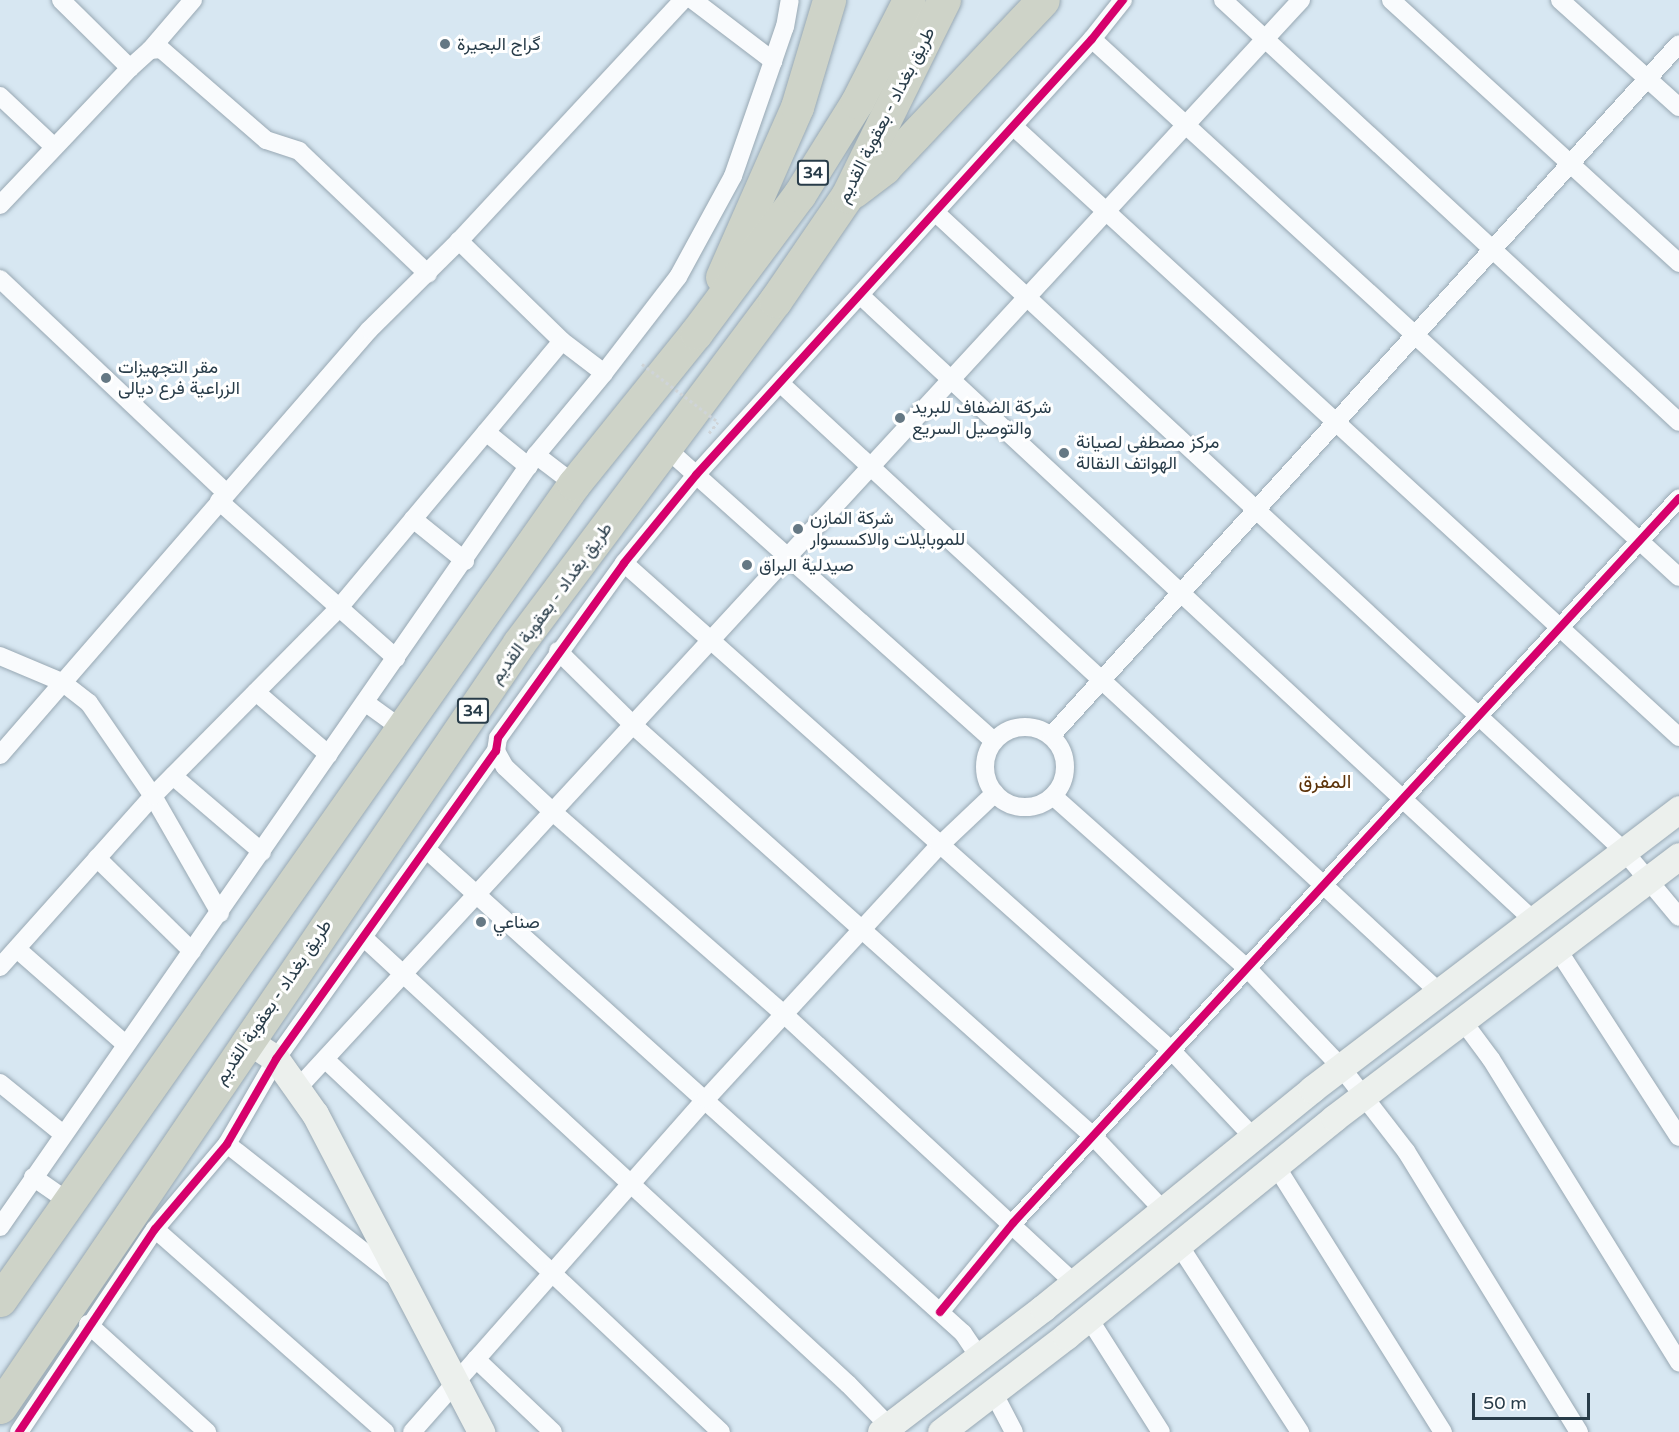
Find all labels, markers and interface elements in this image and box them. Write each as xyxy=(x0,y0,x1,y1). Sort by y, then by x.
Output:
street label: طريق بغداد - بعقوبة القديم xyxy=(832,24,940,206)
place label: گراج البحيرة xyxy=(457,33,541,55)
marker: گراج البحيرة xyxy=(438,37,452,51)
road number: 34 xyxy=(796,160,830,186)
place label: مقر التجهيزات الزراعية فرع ديالى xyxy=(118,357,240,400)
marker: مقر التجهيزات الزراعية فرع ديالى xyxy=(99,371,113,385)
place label: شركة الضفاف للبريد والتوصيل السريع xyxy=(912,397,1052,440)
marker: شركة الضفاف للبريد والتوصيل السريع xyxy=(893,411,907,425)
place label: مركز مصطفى لصيانة الهواتف النقالة xyxy=(1076,432,1219,474)
marker: مركز مصطفى لصيانة الهواتف النقالة xyxy=(1057,446,1071,460)
place label: شركة المازن للموبايلات والاكسسوار xyxy=(810,508,965,550)
street label: طريق بغداد - بعقوبة القديم xyxy=(485,518,617,688)
marker: شركة المازن للموبايلات والاكسسوار xyxy=(791,522,805,536)
place label: صيدلية البراق xyxy=(759,554,854,576)
marker: صيدلية البراق xyxy=(740,558,754,572)
road number: 34 xyxy=(456,698,490,724)
district label: المفرق xyxy=(1299,770,1351,794)
place label: صناعي xyxy=(493,911,540,933)
street label: طريق بغداد - بعقوبة القديم xyxy=(210,915,336,1089)
marker: صناعي xyxy=(474,915,488,929)
scale bar xyxy=(1475,1381,1594,1419)
text: 50 m xyxy=(1483,1392,1527,1414)

